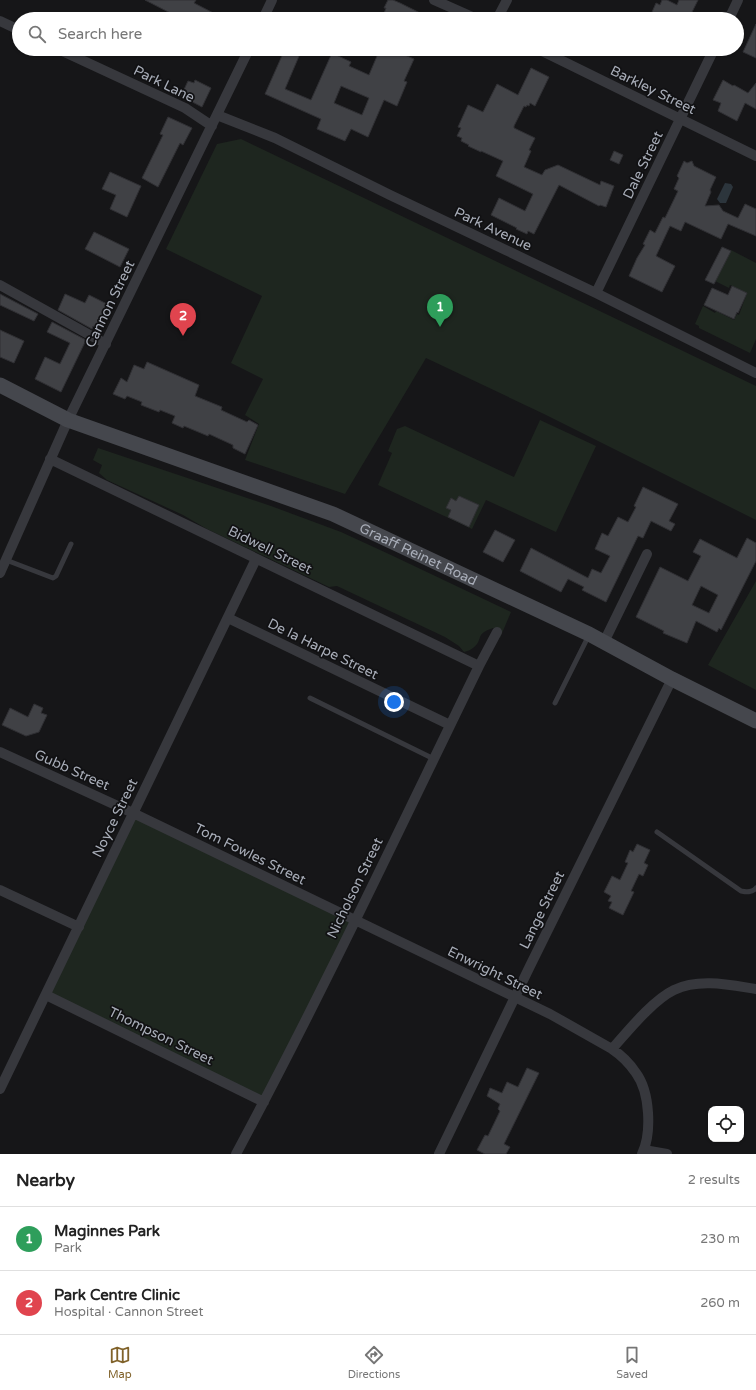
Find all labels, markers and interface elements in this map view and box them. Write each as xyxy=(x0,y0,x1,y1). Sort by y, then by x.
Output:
search box xyxy=(12,12,744,56)
icon: search xyxy=(26,23,48,45)
text: Search here xyxy=(58,25,142,43)
street label: Park Lane xyxy=(131,62,197,106)
street label: Barkley Street xyxy=(607,62,699,118)
street label: Dale Street xyxy=(619,128,667,202)
street label: Park Avenue xyxy=(451,204,535,254)
street label: Cannon Street xyxy=(81,257,139,351)
pin: 1 xyxy=(427,294,453,327)
pin: 2 xyxy=(170,303,196,336)
street label: Graaff Reinet Road xyxy=(357,519,480,589)
street label: Bidwell Street xyxy=(225,522,315,578)
street label: De la Harpe Street xyxy=(265,615,382,683)
your location xyxy=(384,692,404,712)
street label: Gubb Street xyxy=(32,746,113,794)
street label: Noyce Street xyxy=(89,775,142,860)
street label: Tom Fowles Street xyxy=(192,820,309,889)
street label: Nicholson Street xyxy=(323,834,387,941)
street label: Lange Street xyxy=(516,868,569,952)
street label: Enwright Street xyxy=(445,943,546,1004)
street label: Thompson Street xyxy=(106,1003,217,1069)
map controls xyxy=(708,1106,744,1142)
button: locate xyxy=(708,1106,744,1142)
text: Nearby xyxy=(16,1170,75,1191)
text: 2 results xyxy=(688,1172,740,1188)
text: Maginnes Park xyxy=(54,1222,160,1240)
text: 1 xyxy=(25,1231,33,1247)
text: 230 m xyxy=(700,1231,740,1247)
text: Park xyxy=(54,1240,82,1256)
text: Park Centre Clinic xyxy=(54,1286,180,1304)
text: 2 xyxy=(25,1295,33,1311)
text: 260 m xyxy=(700,1295,740,1311)
text: Hospital · Cannon Street xyxy=(54,1304,203,1320)
tab: Map xyxy=(108,1344,132,1381)
tab: Directions xyxy=(348,1344,400,1381)
tab: Saved xyxy=(616,1344,648,1381)

